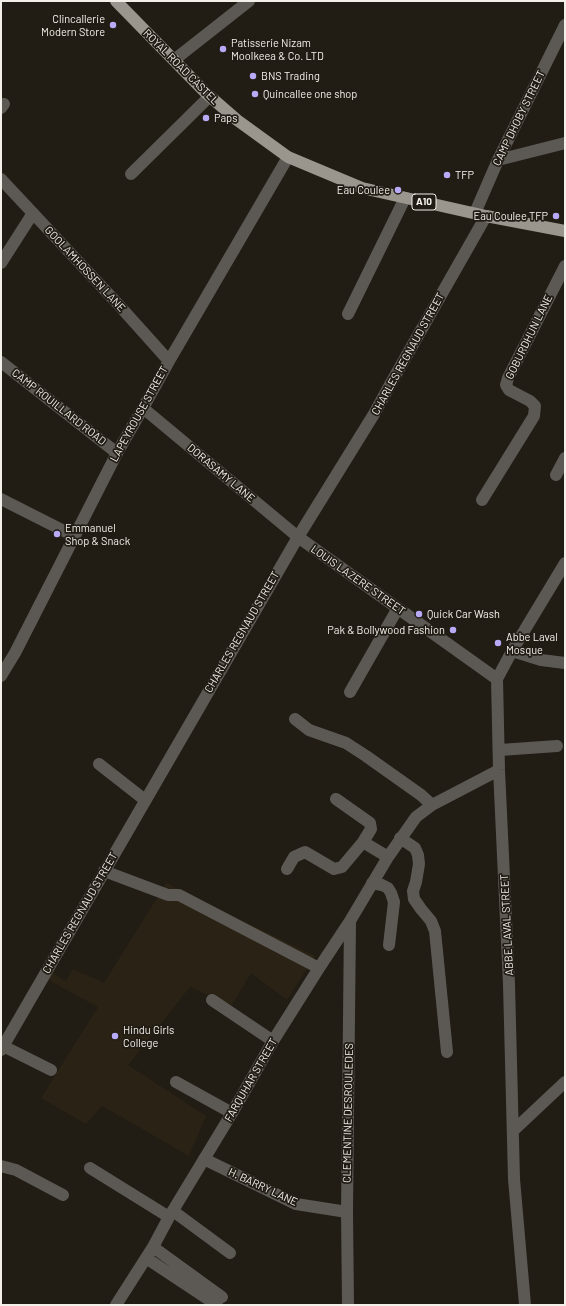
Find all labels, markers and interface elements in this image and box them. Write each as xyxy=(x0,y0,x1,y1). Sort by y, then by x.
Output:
place label: Clincallerie Modern Store xyxy=(41,12,105,38)
marker: Clincallerie Modern Store xyxy=(108,20,118,30)
street label: ROYAL ROAD CASTEL xyxy=(140,26,222,108)
place label: Patisserie Nizam Moolkeea & Co. LTD xyxy=(231,36,324,62)
marker: Patisserie Nizam Moolkeea & Co. LTD xyxy=(218,44,228,54)
street label: CAMP DHOBY STREET xyxy=(490,68,548,168)
place label: BNS Trading xyxy=(261,69,320,83)
marker: BNS Trading xyxy=(248,71,258,81)
place label: Quincallee one shop xyxy=(263,87,357,101)
marker: Quincallee one shop xyxy=(250,89,260,99)
place label: Paps xyxy=(214,111,237,125)
marker: Paps xyxy=(201,113,211,123)
place label: TFP xyxy=(455,168,474,182)
marker: TFP xyxy=(442,170,452,180)
place label: Eau Coulee xyxy=(337,183,390,197)
marker: Eau Coulee xyxy=(393,185,403,195)
road number: A10 xyxy=(412,194,436,210)
place label: Eau Coulee TFP xyxy=(474,209,548,223)
marker: Eau Coulee TFP xyxy=(551,211,561,221)
street label: GOOLAMHOSSEN LANE xyxy=(42,223,128,315)
street label: CHARLES REGNAUD STREET xyxy=(369,290,447,418)
street label: GOBURDHUN LANE xyxy=(503,293,555,381)
street label: LAPEYROUSE STREET xyxy=(107,364,171,464)
street label: CAMP ROUILLARD ROAD xyxy=(9,366,109,448)
street label: DORASAMY LANE xyxy=(185,441,257,505)
place label: Emmanuel Shop & Snack xyxy=(65,521,130,547)
marker: Emmanuel Shop & Snack xyxy=(52,529,62,539)
street label: LOUIS LAZERE STREET xyxy=(308,542,408,618)
street label: CHARLES REGNAUD STREET xyxy=(202,569,282,695)
place label: Quick Car Wash xyxy=(427,607,500,621)
marker: Quick Car Wash xyxy=(414,609,424,619)
place label: Pak & Bollywood Fashion xyxy=(327,623,445,637)
marker: Pak & Bollywood Fashion xyxy=(448,625,458,635)
place label: Abbe Laval Mosque xyxy=(506,630,558,656)
marker: Abbe Laval Mosque xyxy=(493,638,503,648)
street label: CHARLES REGNAUD STREET xyxy=(40,850,120,976)
street label: ABBE LAVAL STREET xyxy=(498,874,516,976)
place label: Hindu Girls College xyxy=(123,1023,174,1049)
marker: Hindu Girls College xyxy=(110,1031,120,1041)
street label: FARQUHAR STREET xyxy=(222,1036,280,1124)
street label: CLEMENTINE DESROULEDES xyxy=(340,1043,356,1183)
street label: H. BARRY LANE xyxy=(226,1165,300,1209)

